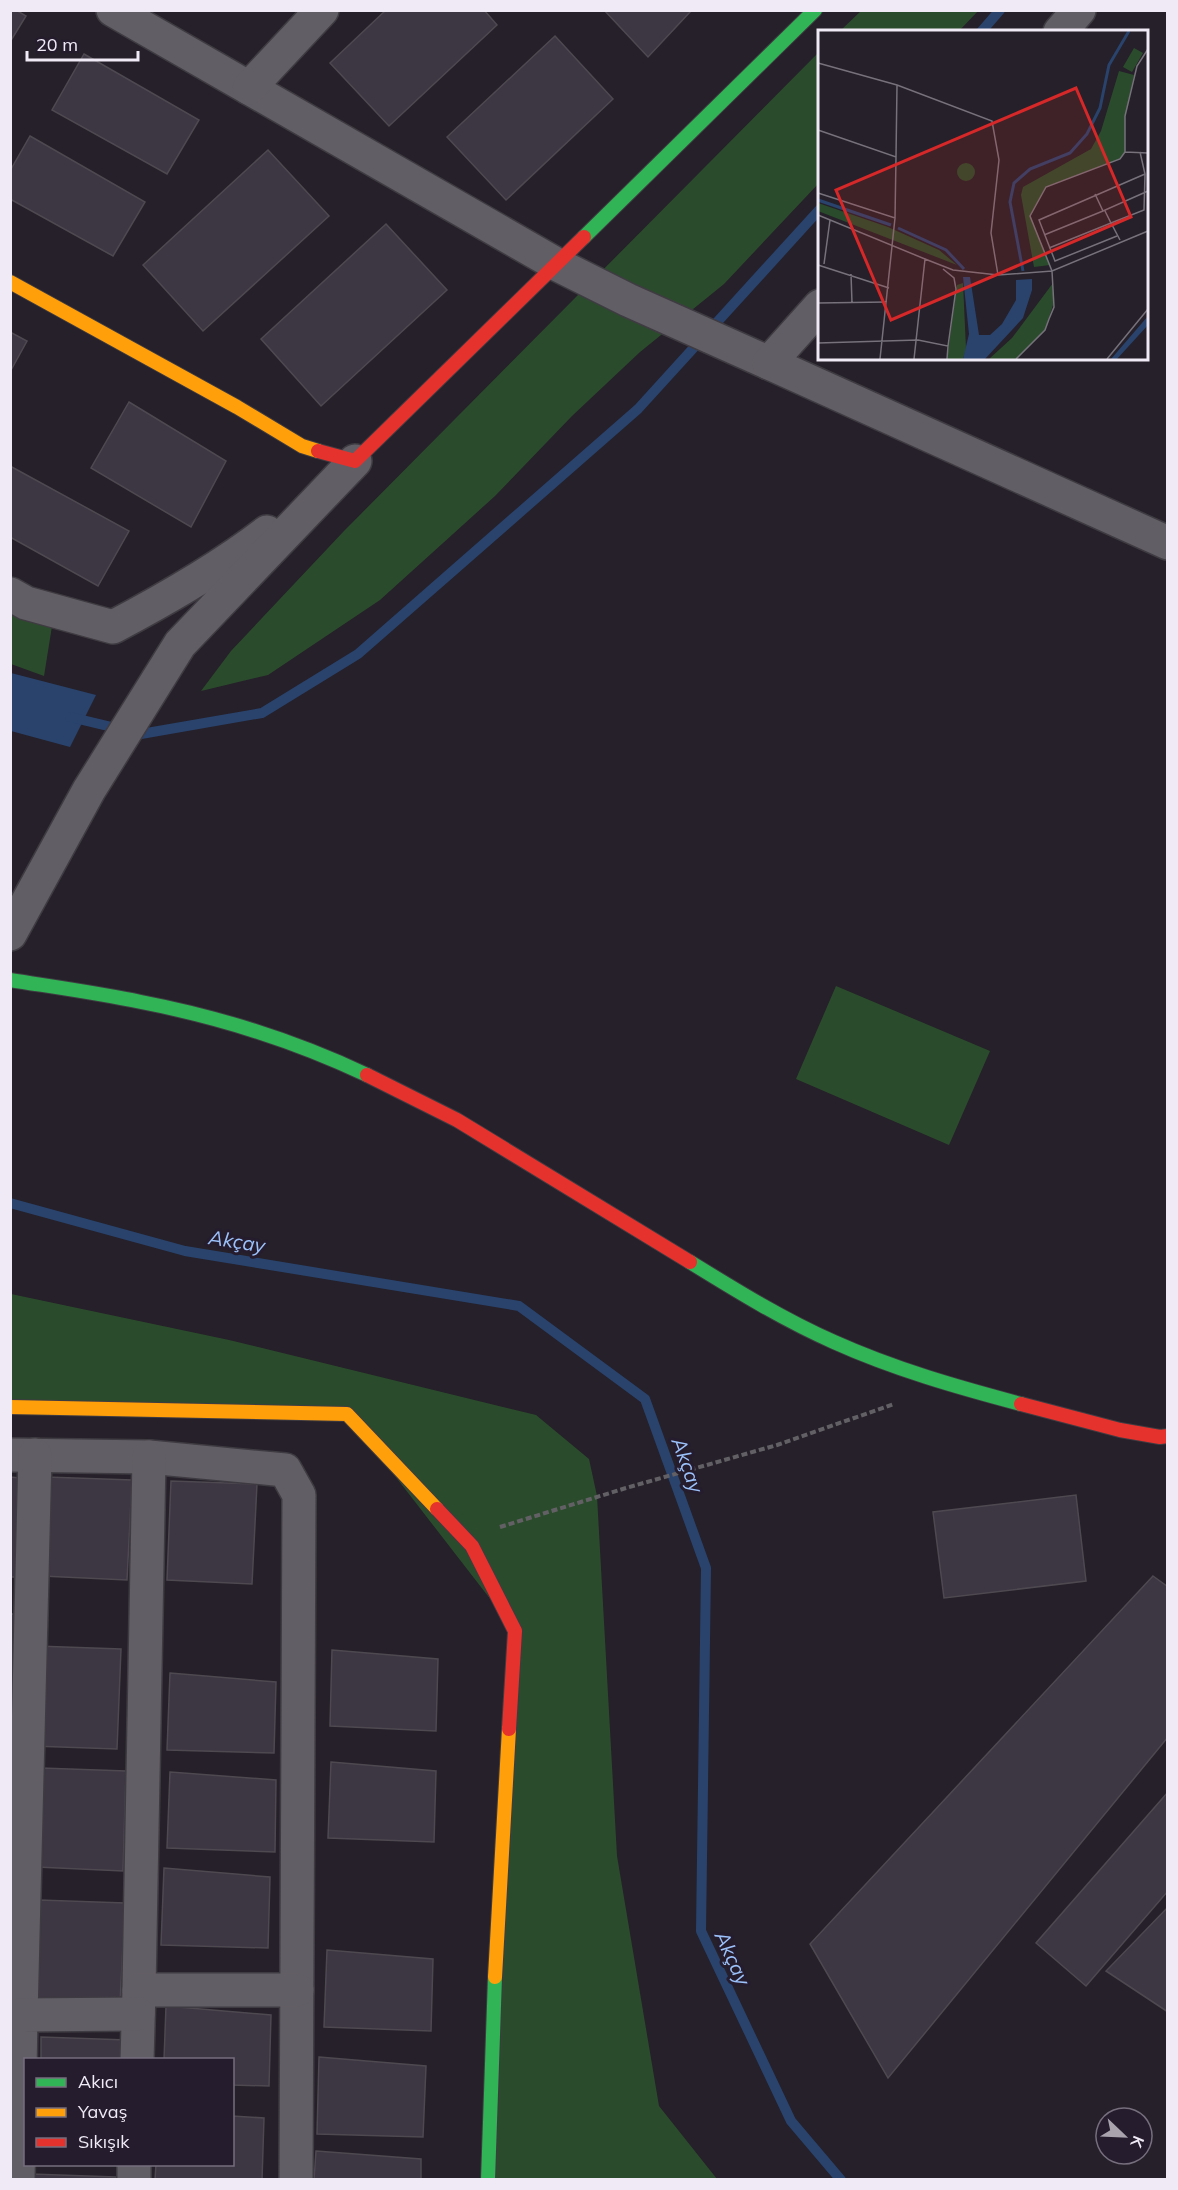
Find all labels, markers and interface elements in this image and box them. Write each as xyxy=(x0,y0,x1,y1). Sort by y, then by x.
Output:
scale bar xyxy=(27,24,138,62)
inset map xyxy=(818,30,1148,360)
text: 20 m xyxy=(36,33,78,56)
water label: Akçay xyxy=(206,1224,269,1258)
water label: Akçay xyxy=(666,1433,710,1497)
water label: Akçay xyxy=(709,1926,757,1990)
legend xyxy=(24,2058,234,2166)
text: Akıcı xyxy=(78,2070,118,2093)
text: Yavaş xyxy=(77,2100,127,2123)
north arrow xyxy=(1094,2106,1154,2166)
text: Sıkışık xyxy=(78,2130,130,2153)
text: K xyxy=(1126,2133,1149,2152)

